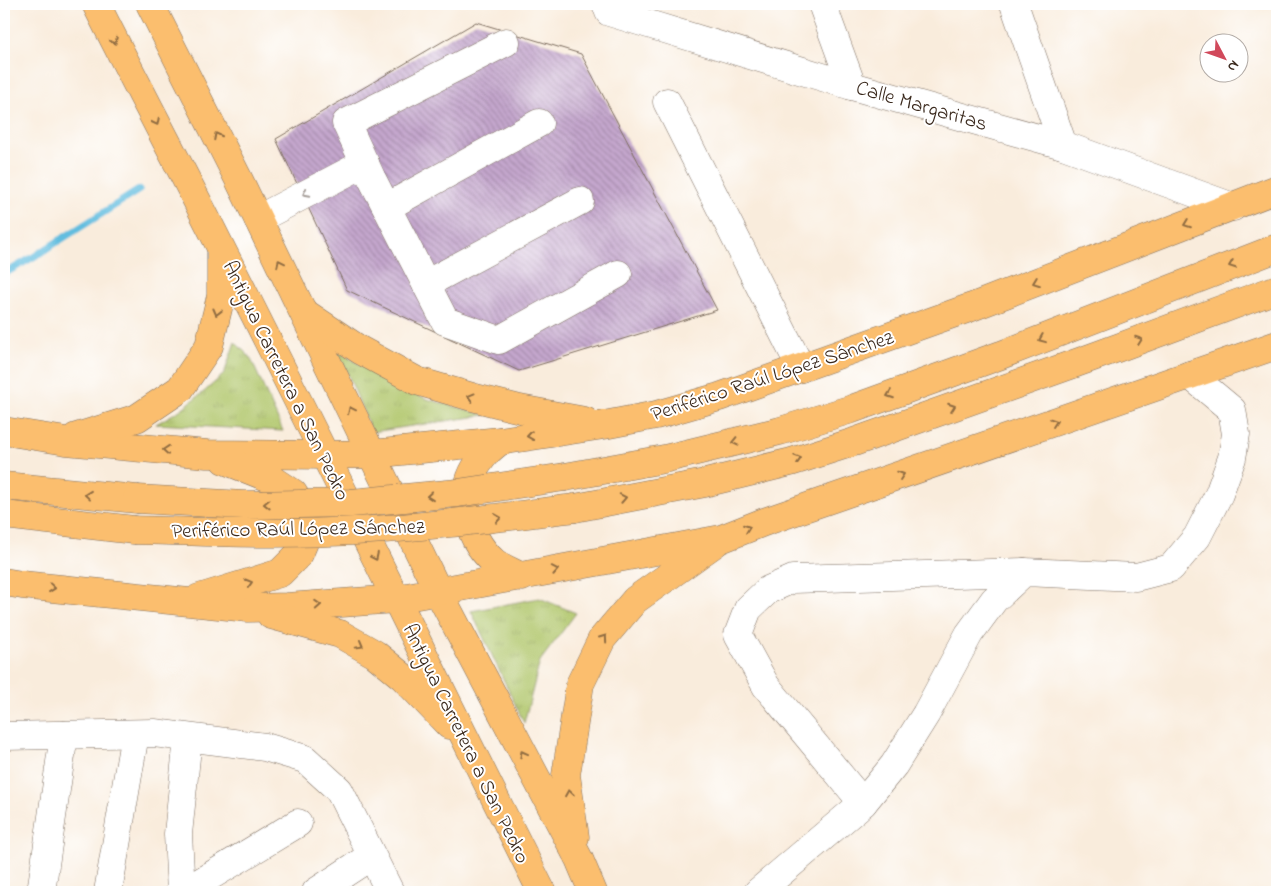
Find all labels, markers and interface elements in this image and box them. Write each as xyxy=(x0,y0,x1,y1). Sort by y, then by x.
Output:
north arrow xyxy=(1198,32,1248,82)
one-way arrow xyxy=(108,36,118,45)
text: N xyxy=(1222,55,1244,76)
street label: Calle Margaritas xyxy=(852,74,991,142)
one-way arrow xyxy=(150,117,160,126)
one-way arrow xyxy=(213,132,223,141)
one-way arrow xyxy=(302,187,311,197)
one-way arrow xyxy=(1184,218,1192,228)
street label: Antigua Carretera a San Pedro xyxy=(212,256,356,507)
one-way arrow xyxy=(1228,259,1237,270)
one-way arrow xyxy=(276,260,286,269)
one-way arrow xyxy=(1032,276,1041,286)
one-way arrow xyxy=(212,308,223,317)
street label: Periférico Raúl López Sánchez xyxy=(647,323,898,430)
one-way arrow xyxy=(1039,333,1047,343)
one-way arrow xyxy=(1134,336,1143,346)
one-way arrow xyxy=(886,389,895,399)
one-way arrow xyxy=(467,392,475,402)
one-way arrow xyxy=(947,403,956,413)
one-way arrow xyxy=(347,406,357,415)
one-way arrow xyxy=(1050,417,1058,427)
one-way arrow xyxy=(526,431,534,441)
one-way arrow xyxy=(730,436,739,447)
one-way arrow xyxy=(162,445,170,456)
one-way arrow xyxy=(794,455,802,465)
one-way arrow xyxy=(896,471,904,481)
one-way arrow xyxy=(84,489,92,500)
one-way arrow xyxy=(425,490,433,501)
one-way arrow xyxy=(618,494,627,504)
one-way arrow xyxy=(263,499,271,509)
street label: Periférico Raúl López Sánchez xyxy=(171,513,425,547)
one-way arrow xyxy=(494,513,502,524)
one-way arrow xyxy=(743,524,751,534)
one-way arrow xyxy=(369,551,379,560)
one-way arrow xyxy=(550,566,559,576)
one-way arrow xyxy=(244,578,253,588)
one-way arrow xyxy=(48,582,56,593)
one-way arrow xyxy=(315,599,323,610)
street label: Antigua Carretera a San Pedro xyxy=(392,619,536,870)
one-way arrow xyxy=(598,634,607,644)
one-way arrow xyxy=(355,639,364,649)
one-way arrow xyxy=(519,750,529,759)
one-way arrow xyxy=(564,789,574,798)

